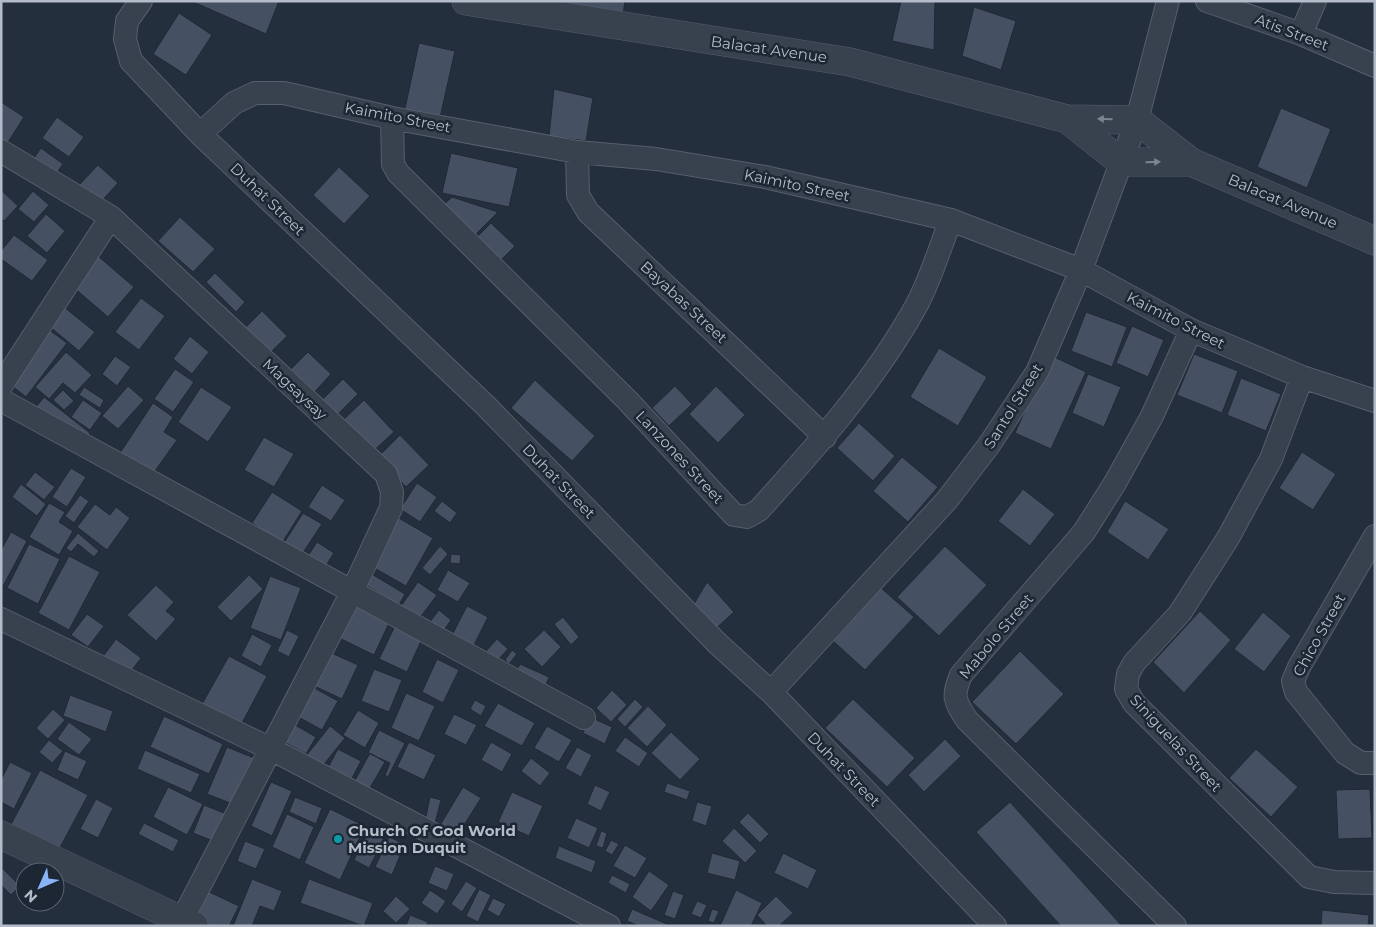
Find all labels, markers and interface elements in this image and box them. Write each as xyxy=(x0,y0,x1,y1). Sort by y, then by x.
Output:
street label: Atis Street xyxy=(1252,9,1332,55)
street label: Balacat Avenue xyxy=(710,31,828,67)
street label: Kaimito Street xyxy=(343,97,453,137)
one-way arrow xyxy=(1096,115,1112,123)
one-way arrow xyxy=(1145,158,1161,166)
street label: Duhat Street xyxy=(227,159,309,239)
street label: Kaimito Street xyxy=(742,165,852,205)
street label: Balacat Avenue xyxy=(1225,169,1341,233)
street label: Bayabas Street xyxy=(637,257,731,347)
street label: Kaimito Street xyxy=(1124,287,1228,353)
street label: Magsaysay xyxy=(259,354,332,424)
street label: Santol Street xyxy=(979,360,1047,452)
street label: Lanzones Street xyxy=(632,406,728,508)
street label: Duhat Street xyxy=(519,440,599,522)
street label: Mabolo Street xyxy=(955,589,1037,683)
street label: Chico Street xyxy=(1288,590,1350,680)
street label: Siniguelas Street xyxy=(1126,690,1226,796)
street label: Duhat Street xyxy=(804,728,884,810)
place label: Church Of God World Mission Duquit xyxy=(348,821,516,857)
marker: Church Of God World Mission Duquit xyxy=(332,833,344,845)
north arrow xyxy=(15,862,65,912)
text: N xyxy=(20,886,41,907)

